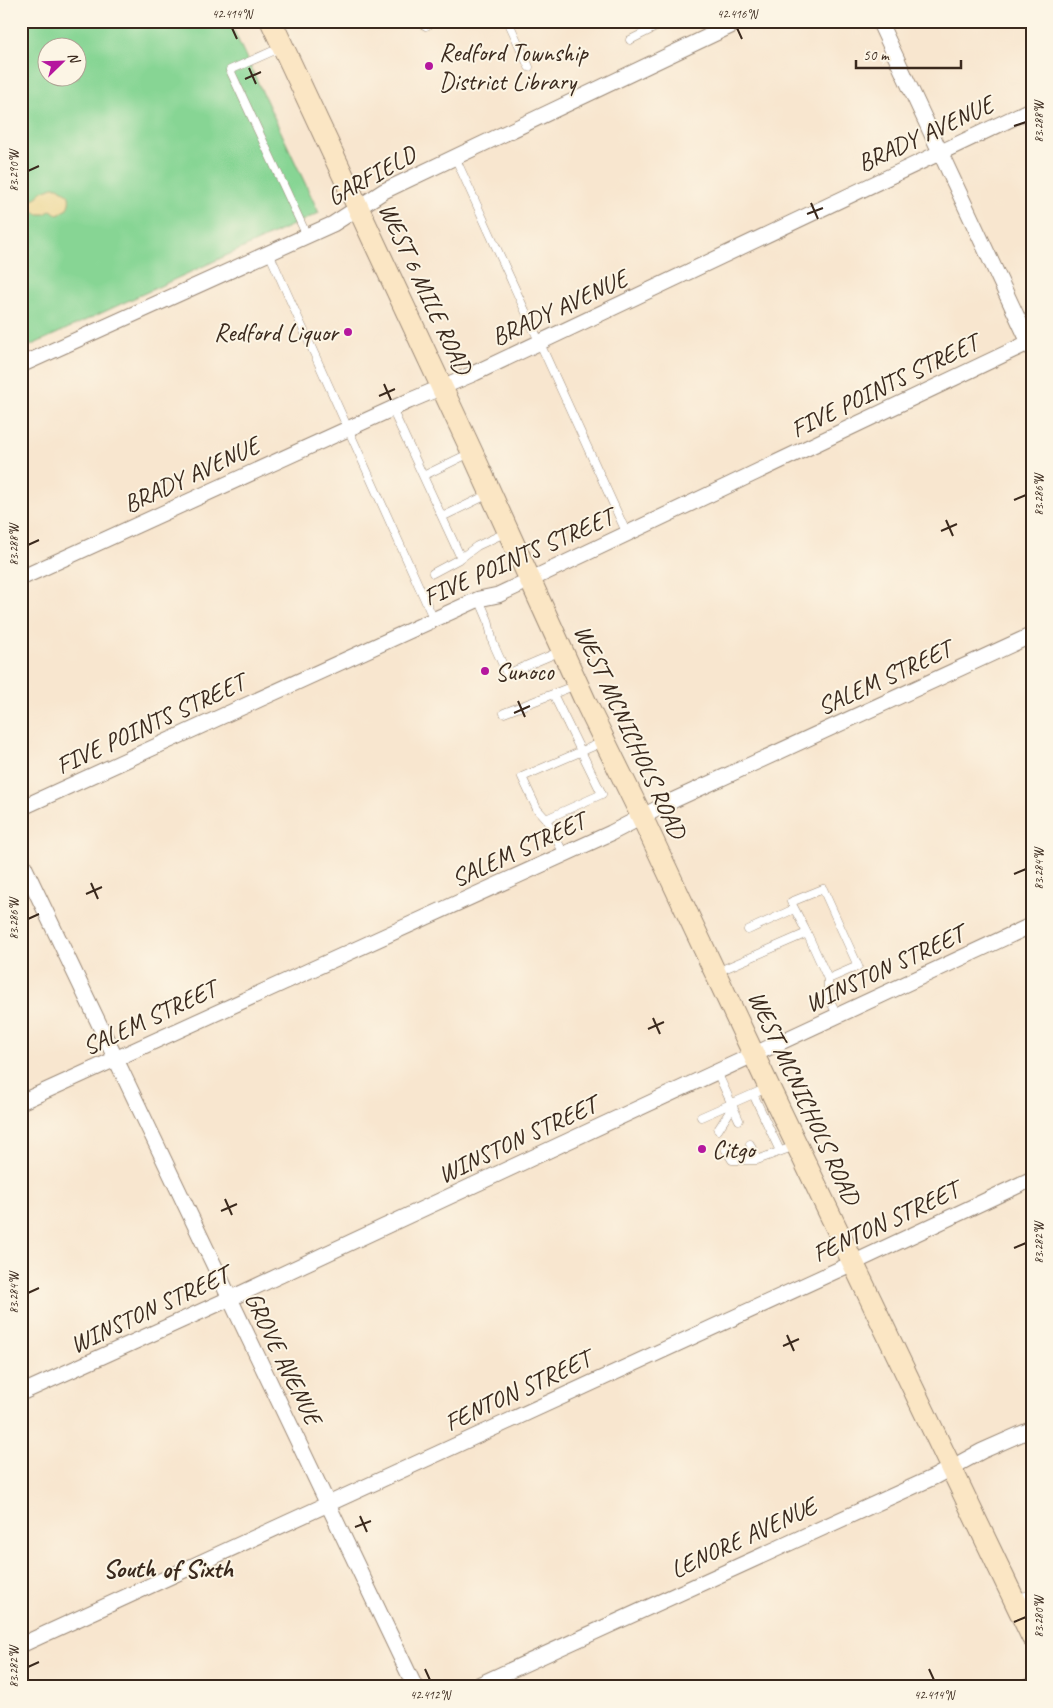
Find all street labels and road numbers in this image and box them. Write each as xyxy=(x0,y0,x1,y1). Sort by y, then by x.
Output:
street label: BRADY AVENUE xyxy=(852,87,1002,179)
street label: GARFIELD xyxy=(321,138,423,213)
street label: WEST 6 MILE ROAD xyxy=(371,198,480,382)
street label: BRADY AVENUE xyxy=(486,261,636,353)
street label: FIVE POINTS STREET xyxy=(785,324,988,445)
street label: BRADY AVENUE xyxy=(118,428,268,520)
street label: FIVE POINTS STREET xyxy=(418,498,624,613)
street label: WEST MCNICHOLS ROAD xyxy=(567,619,695,846)
street label: SALEM STREET xyxy=(812,631,961,723)
street label: FIVE POINTS STREET xyxy=(51,664,255,782)
street label: SALEM STREET xyxy=(446,803,595,895)
street label: WINSTON STREET xyxy=(800,915,975,1020)
street label: SALEM STREET xyxy=(77,971,226,1063)
street label: WEST MCNICHOLS ROAD xyxy=(741,985,869,1212)
street label: WINSTON STREET xyxy=(433,1086,608,1191)
street label: FENTON STREET xyxy=(807,1171,969,1270)
street label: WINSTON STREET xyxy=(65,1256,240,1361)
street label: GROVE AVENUE xyxy=(237,1287,330,1433)
street label: FENTON STREET xyxy=(439,1340,601,1439)
street label: LENORE AVENUE xyxy=(665,1489,824,1586)

